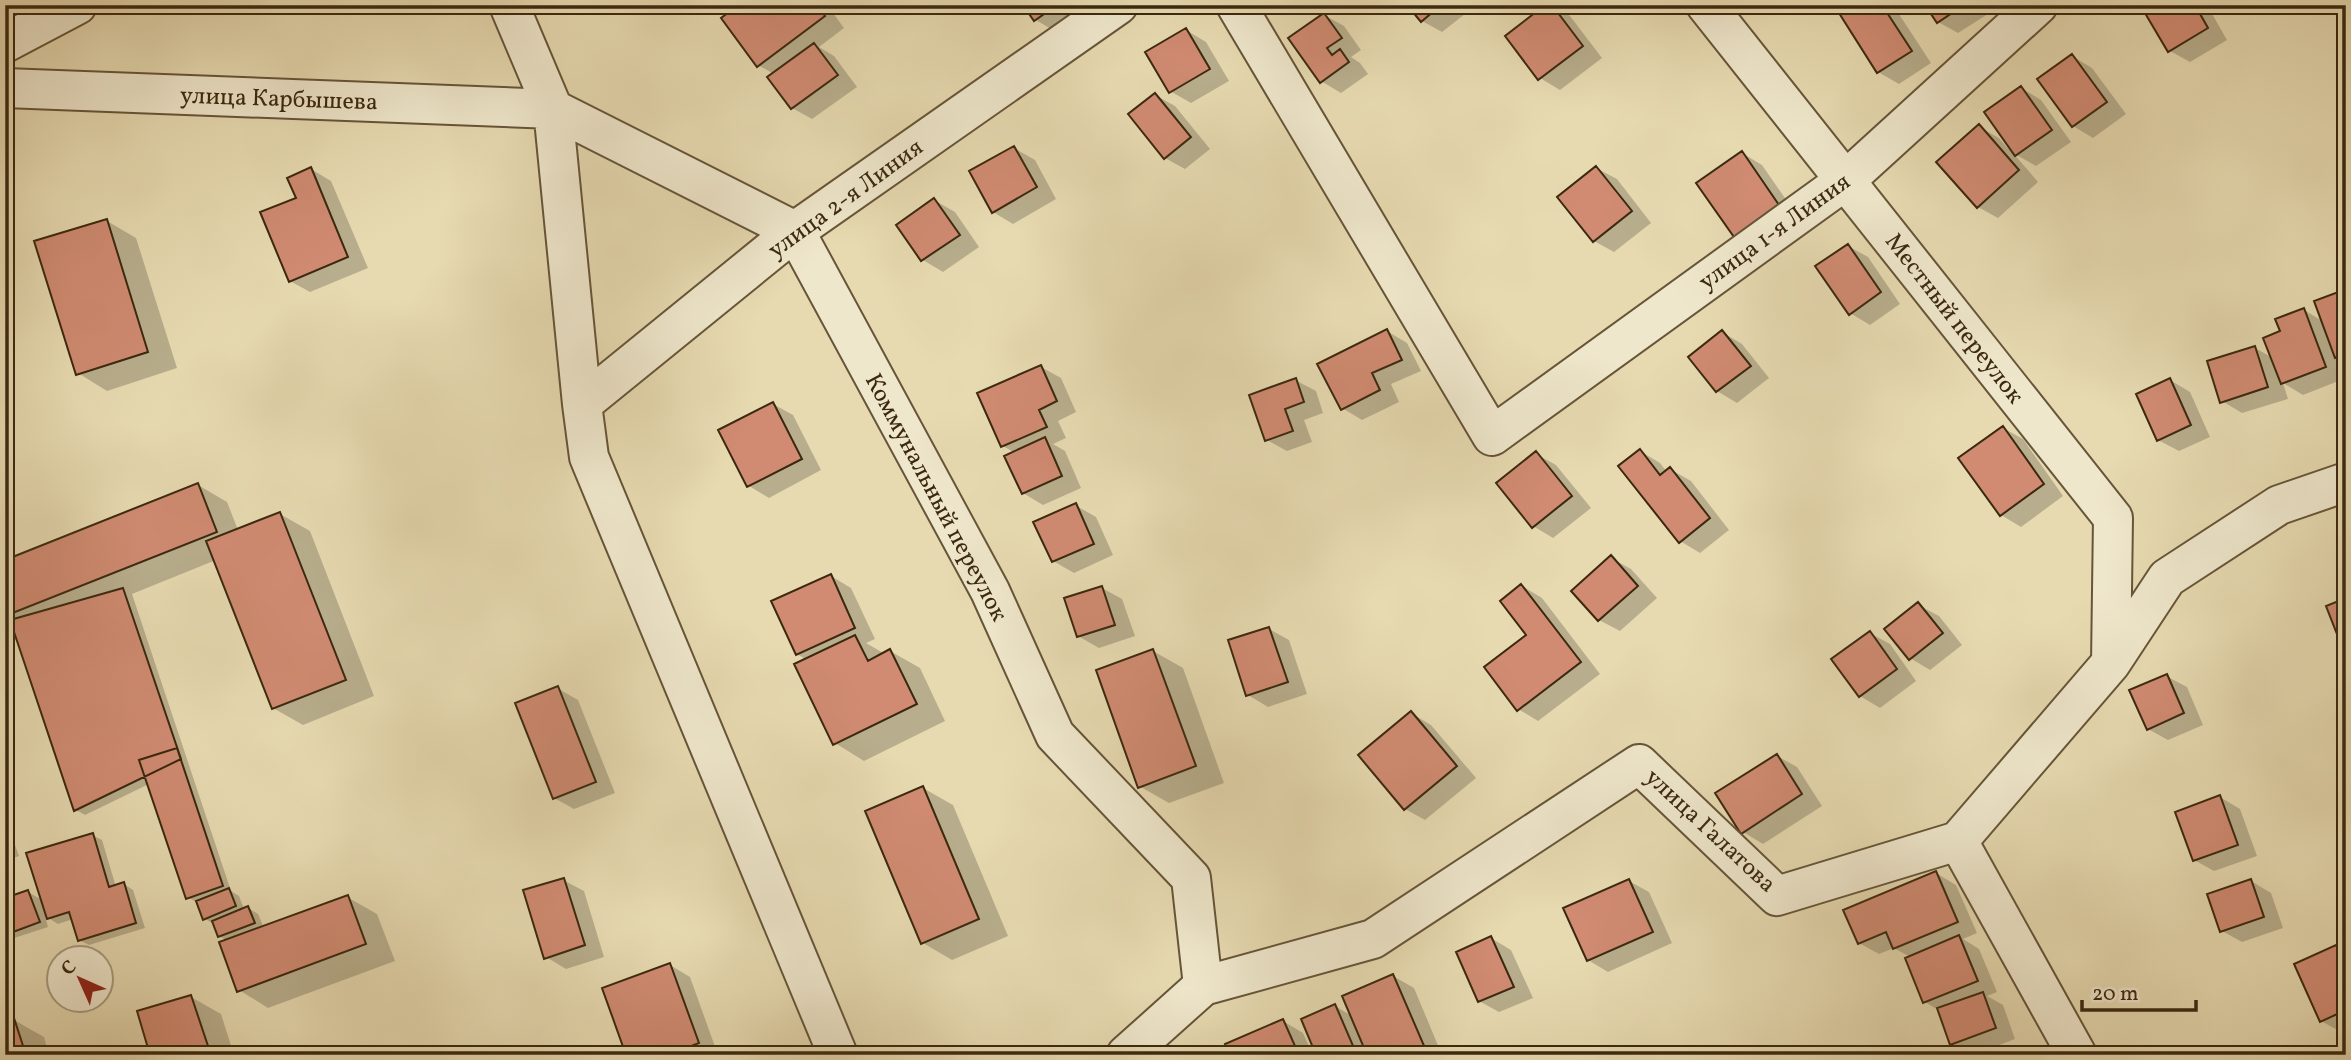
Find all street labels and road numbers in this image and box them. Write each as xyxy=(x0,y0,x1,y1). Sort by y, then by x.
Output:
street label: улица Карбышева xyxy=(179,80,378,120)
street label: улица 2-я Линия xyxy=(762,132,931,268)
street label: улица 1-я Линия xyxy=(1692,166,1858,299)
street label: Местный переулок xyxy=(1876,227,2031,412)
street label: Коммунальный переулок xyxy=(855,368,1015,628)
street label: улица Галатова xyxy=(1636,762,1783,901)

